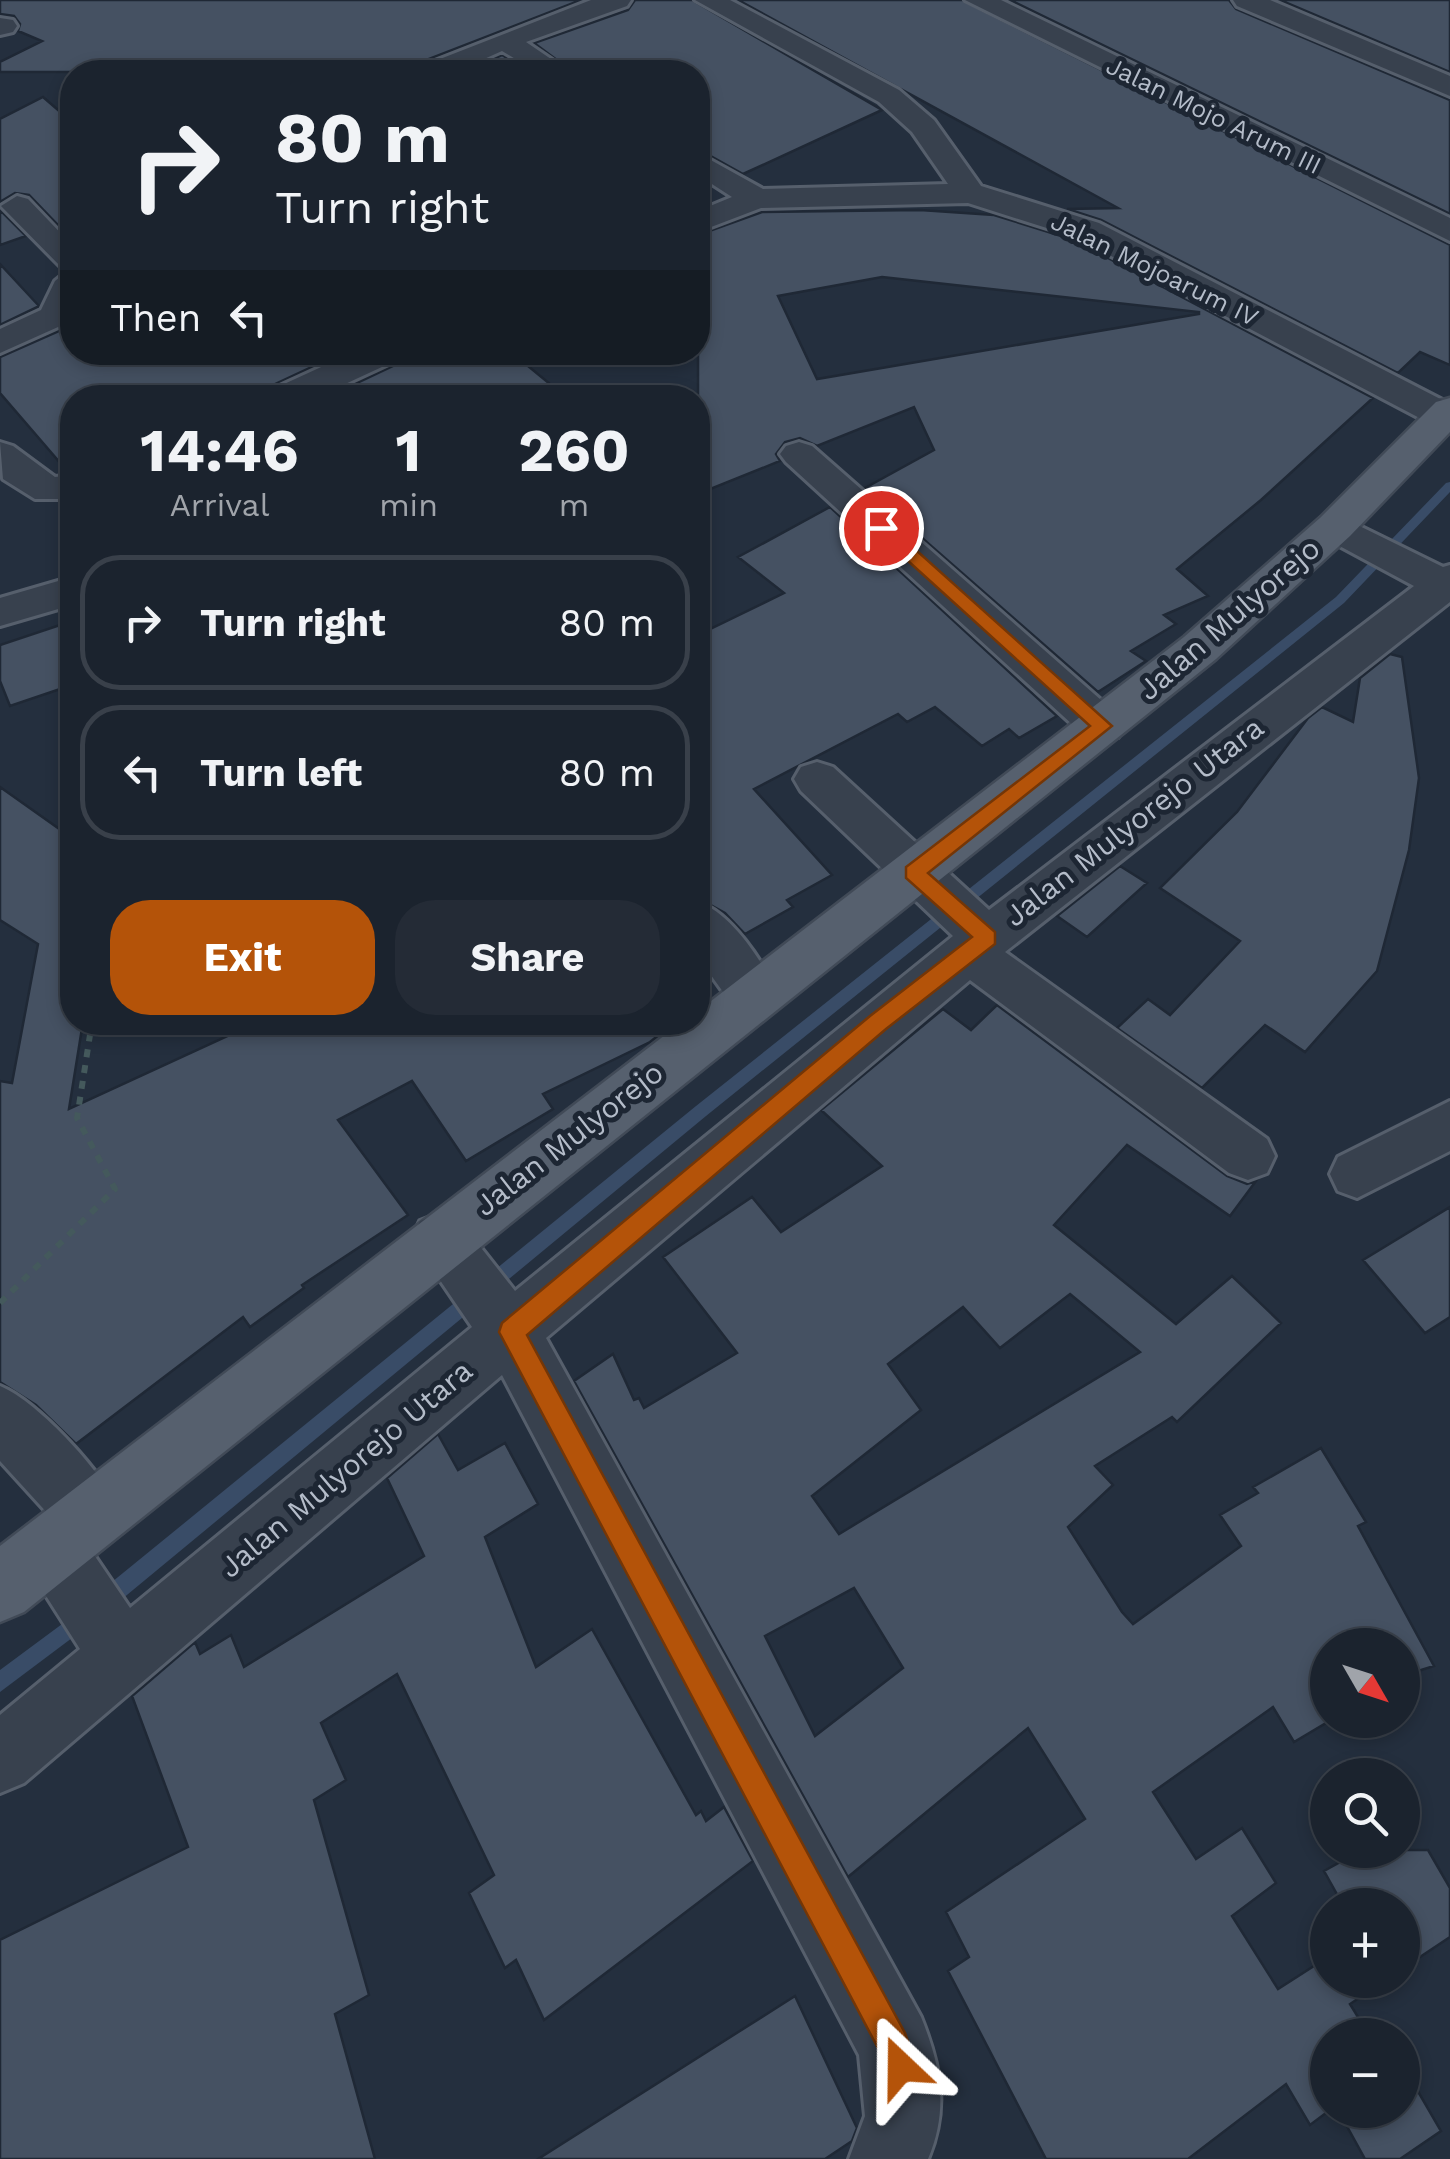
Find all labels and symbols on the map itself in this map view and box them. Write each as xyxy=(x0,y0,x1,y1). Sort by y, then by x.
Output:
street label: Jalan Mojo Arum III xyxy=(1102,51,1326,180)
street label: Jalan Mojoarum IV xyxy=(1046,207,1263,332)
pin xyxy=(839,486,924,571)
street label: Jalan Mulyorejo xyxy=(1131,530,1327,707)
street label: Jalan Mulyorejo Utara xyxy=(997,710,1270,934)
street label: Jalan Mulyorejo xyxy=(468,1054,670,1223)
street label: Jalan Mulyorejo Utara xyxy=(212,1353,479,1585)
north arrow xyxy=(1310,1628,1420,1738)
position arrow xyxy=(849,2015,953,2119)

